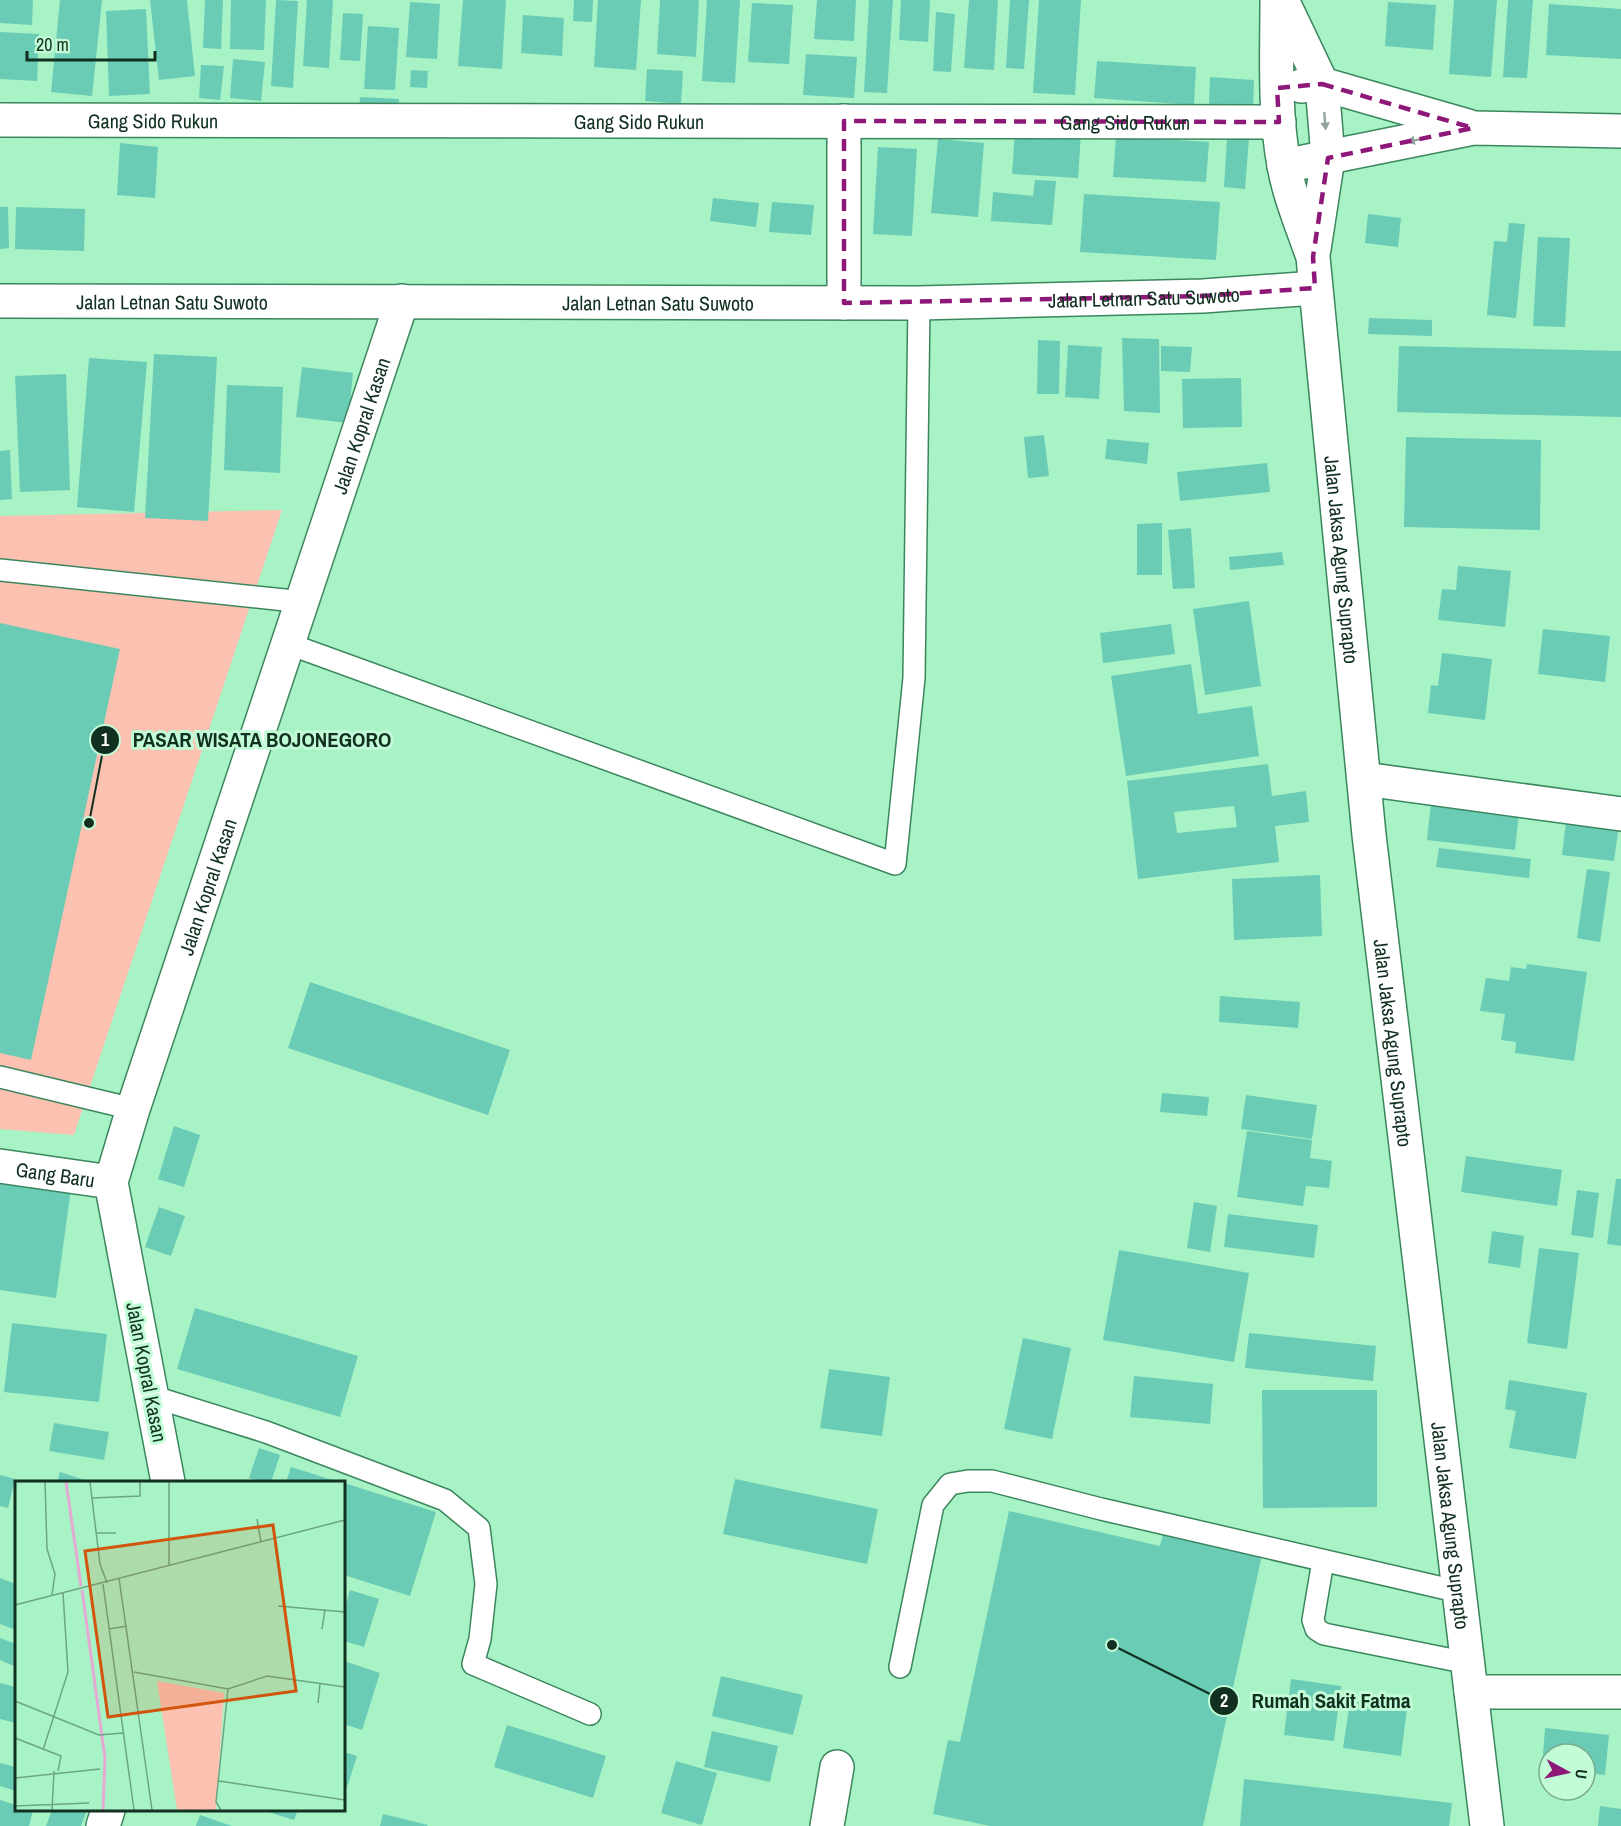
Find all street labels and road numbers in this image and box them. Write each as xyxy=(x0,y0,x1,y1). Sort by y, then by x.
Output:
street label: Gang Sido Rukun xyxy=(88,107,218,134)
street label: Gang Sido Rukun xyxy=(574,107,704,135)
street label: Gang Sido Rukun xyxy=(1060,108,1190,135)
street label: Jalan Letnan Satu Suwoto xyxy=(1048,280,1241,313)
street label: Jalan Letnan Satu Suwoto xyxy=(76,288,268,315)
street label: Jalan Letnan Satu Suwoto xyxy=(562,289,754,316)
street label: Jalan Kopral Kasan xyxy=(325,354,396,497)
street label: Jalan Jaksa Agung Suprapto xyxy=(1319,454,1366,665)
street label: Jalan Kopral Kasan xyxy=(172,815,242,958)
street label: Jalan Jaksa Agung Suprapto xyxy=(1368,938,1420,1148)
street label: Gang Baru xyxy=(14,1155,97,1193)
street label: Jalan Kopral Kasan xyxy=(120,1300,174,1444)
street label: Jalan Jaksa Agung Suprapto xyxy=(1425,1420,1477,1631)

